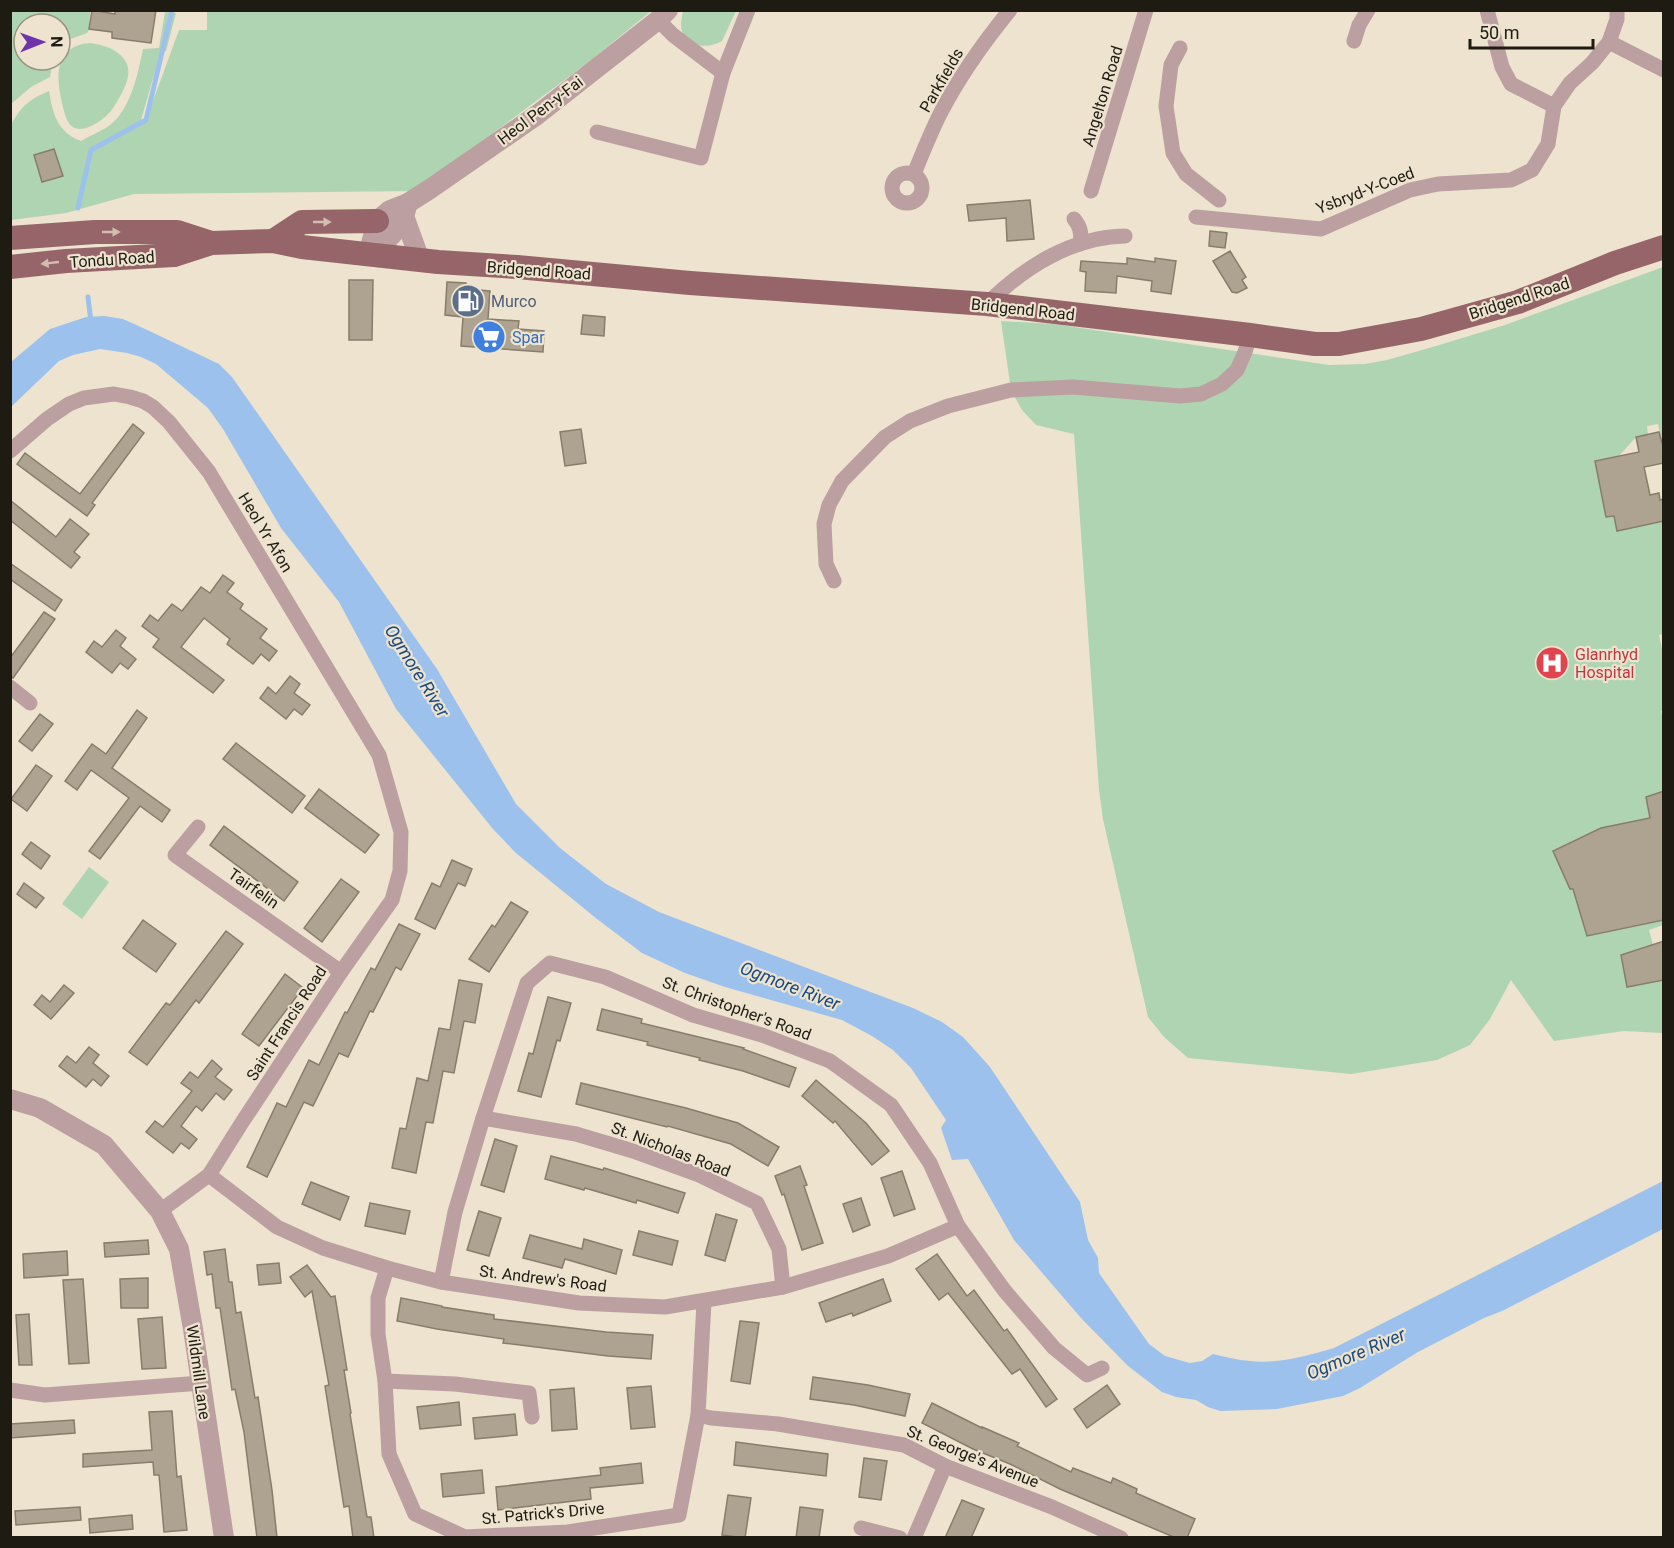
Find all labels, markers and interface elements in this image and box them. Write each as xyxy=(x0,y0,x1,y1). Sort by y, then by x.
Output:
north arrow xyxy=(12,12,72,72)
scale bar xyxy=(1470,12,1593,50)
text: 50 m xyxy=(1479,22,1519,43)
text: N xyxy=(47,36,66,48)
street label: Angelton Road xyxy=(1078,43,1127,149)
street label: Parkfields xyxy=(916,45,967,116)
street label: Heol Pen-y-Fai xyxy=(494,72,587,149)
street label: Ysbryd-Y-Coed xyxy=(1313,163,1417,218)
one-way arrow xyxy=(313,217,332,227)
one-way arrow xyxy=(101,227,120,237)
street label: Tondu Road xyxy=(69,247,155,272)
street label: Bridgend Road xyxy=(486,257,592,284)
one-way arrow xyxy=(41,258,60,268)
street label: Bridgend Road xyxy=(1467,273,1572,324)
fuel station icon: Murco xyxy=(450,283,486,319)
place label: Murco xyxy=(491,292,537,311)
street label: Bridgend Road xyxy=(970,295,1076,324)
supermarket icon: Spar xyxy=(471,319,507,355)
place label: Spar xyxy=(512,328,545,347)
street label: Heol Yr Afon xyxy=(234,489,297,576)
water label: Ogmore River xyxy=(381,621,455,722)
hospital icon: Glanrhyd Hospital xyxy=(1534,645,1570,681)
place label: Glanrhyd Hospital xyxy=(1575,645,1638,682)
street label: Tairfelin xyxy=(225,864,283,913)
water label: Ogmore River xyxy=(737,957,844,1015)
street label: Saint Francis Road xyxy=(242,962,331,1084)
street label: St. Christopher's Road xyxy=(660,973,814,1044)
street label: St. Nicholas Road xyxy=(609,1118,733,1181)
street label: St. Andrew's Road xyxy=(478,1261,608,1296)
water label: Ogmore River xyxy=(1303,1323,1409,1384)
street label: Wildmill Lane xyxy=(182,1324,215,1421)
street label: St. George's Avenue xyxy=(904,1421,1042,1492)
street label: St. Patrick's Drive xyxy=(481,1499,605,1528)

